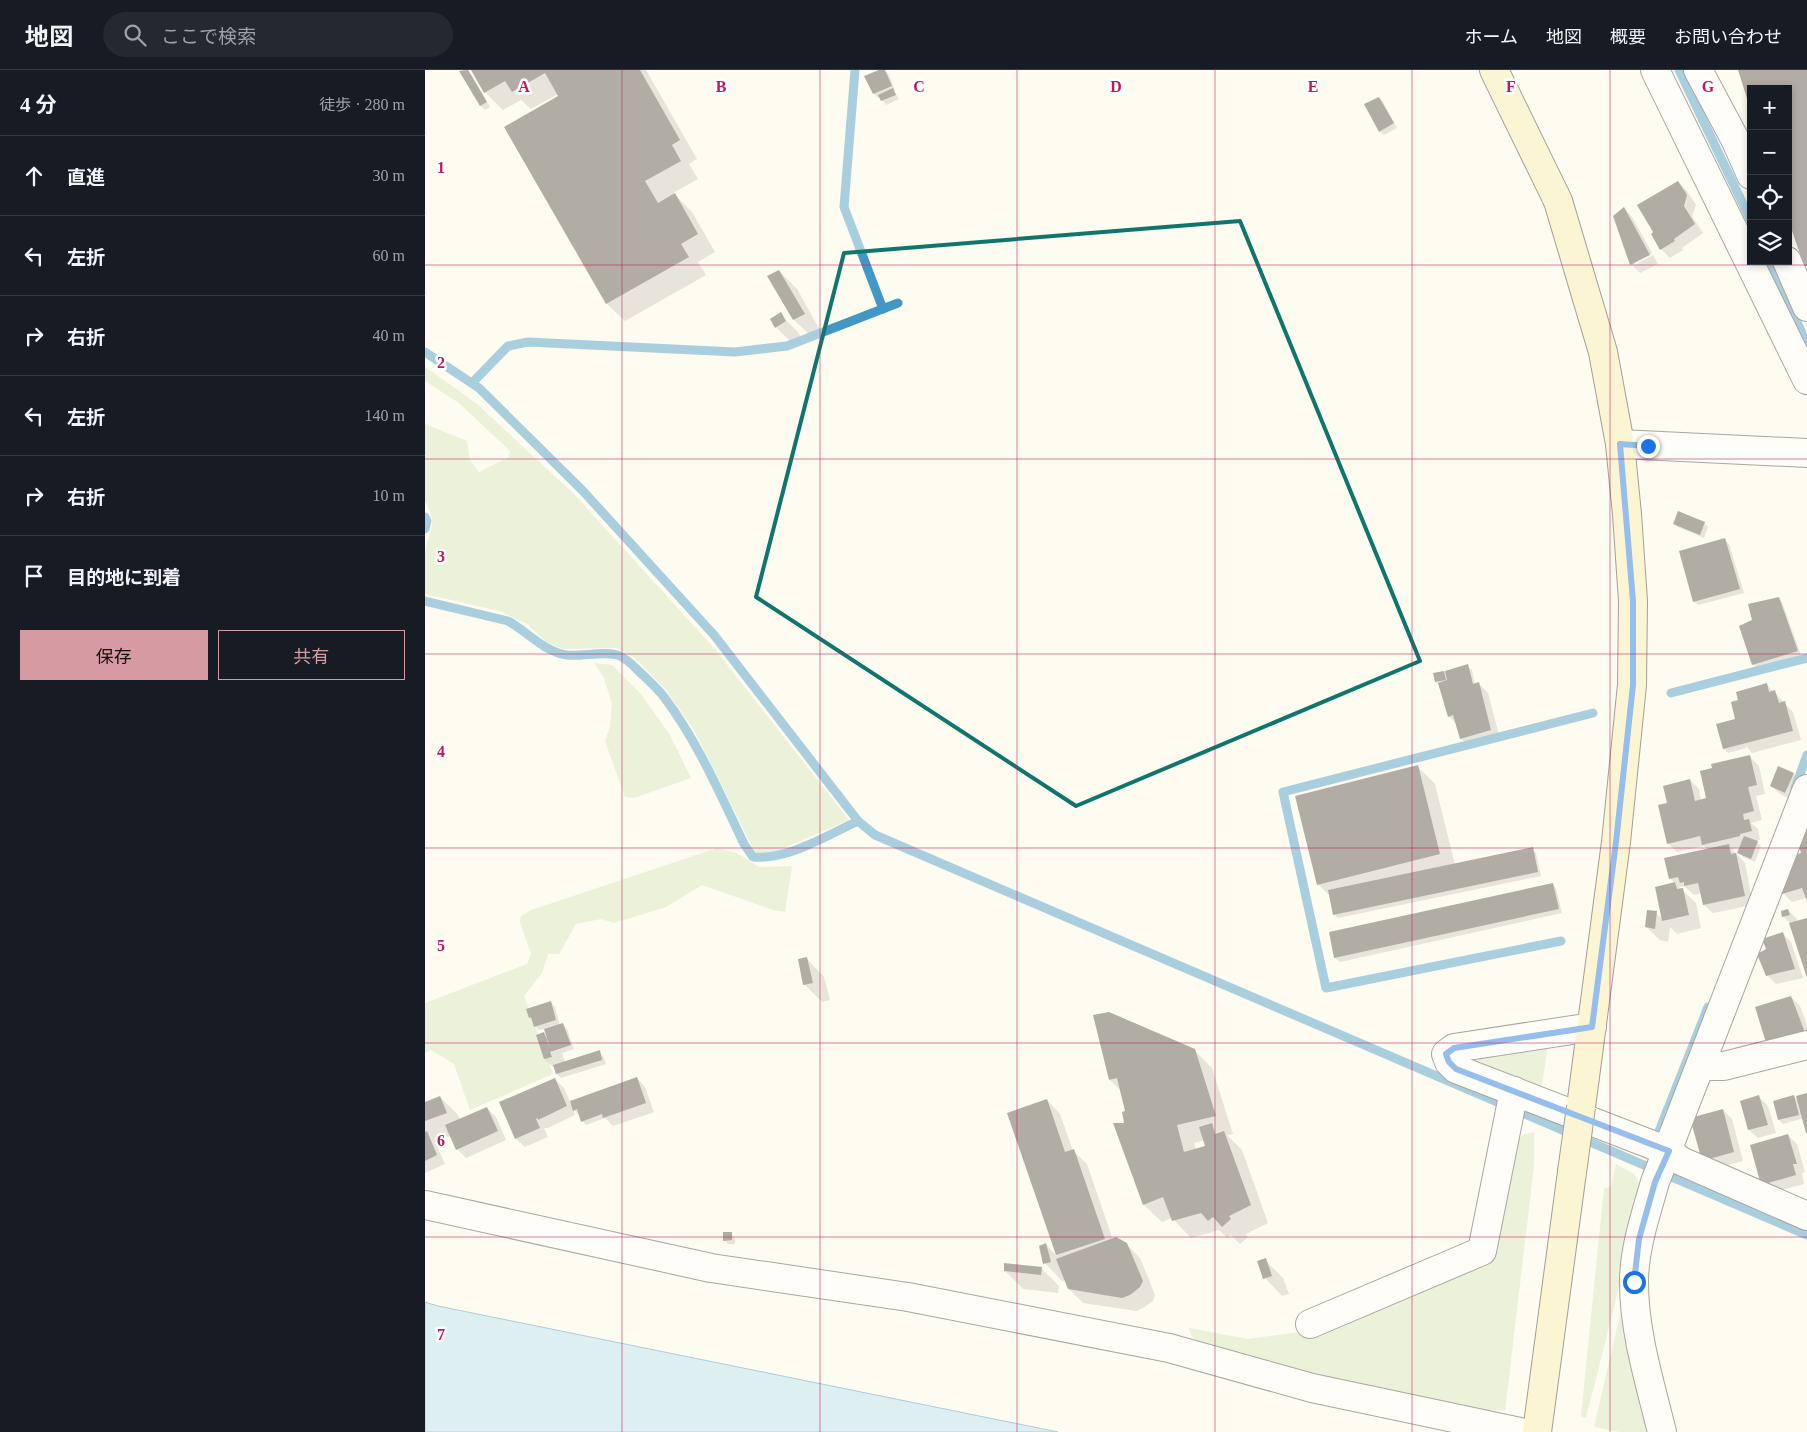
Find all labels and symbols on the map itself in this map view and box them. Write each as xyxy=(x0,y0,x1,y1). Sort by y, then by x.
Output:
text: A xyxy=(518,78,530,95)
text: B xyxy=(716,78,727,95)
text: C xyxy=(913,78,925,95)
text: D xyxy=(1110,78,1122,95)
text: E xyxy=(1308,78,1318,95)
text: F xyxy=(1506,78,1516,95)
text: G xyxy=(1702,78,1715,95)
text: 1 xyxy=(437,159,445,176)
text: 2 xyxy=(437,354,445,371)
route end xyxy=(1637,435,1660,458)
text: 3 xyxy=(437,548,445,565)
text: 4 xyxy=(437,743,445,760)
text: 5 xyxy=(437,937,445,954)
text: 6 xyxy=(437,1132,445,1149)
route start xyxy=(1623,1271,1646,1294)
text: 7 xyxy=(437,1326,445,1343)

